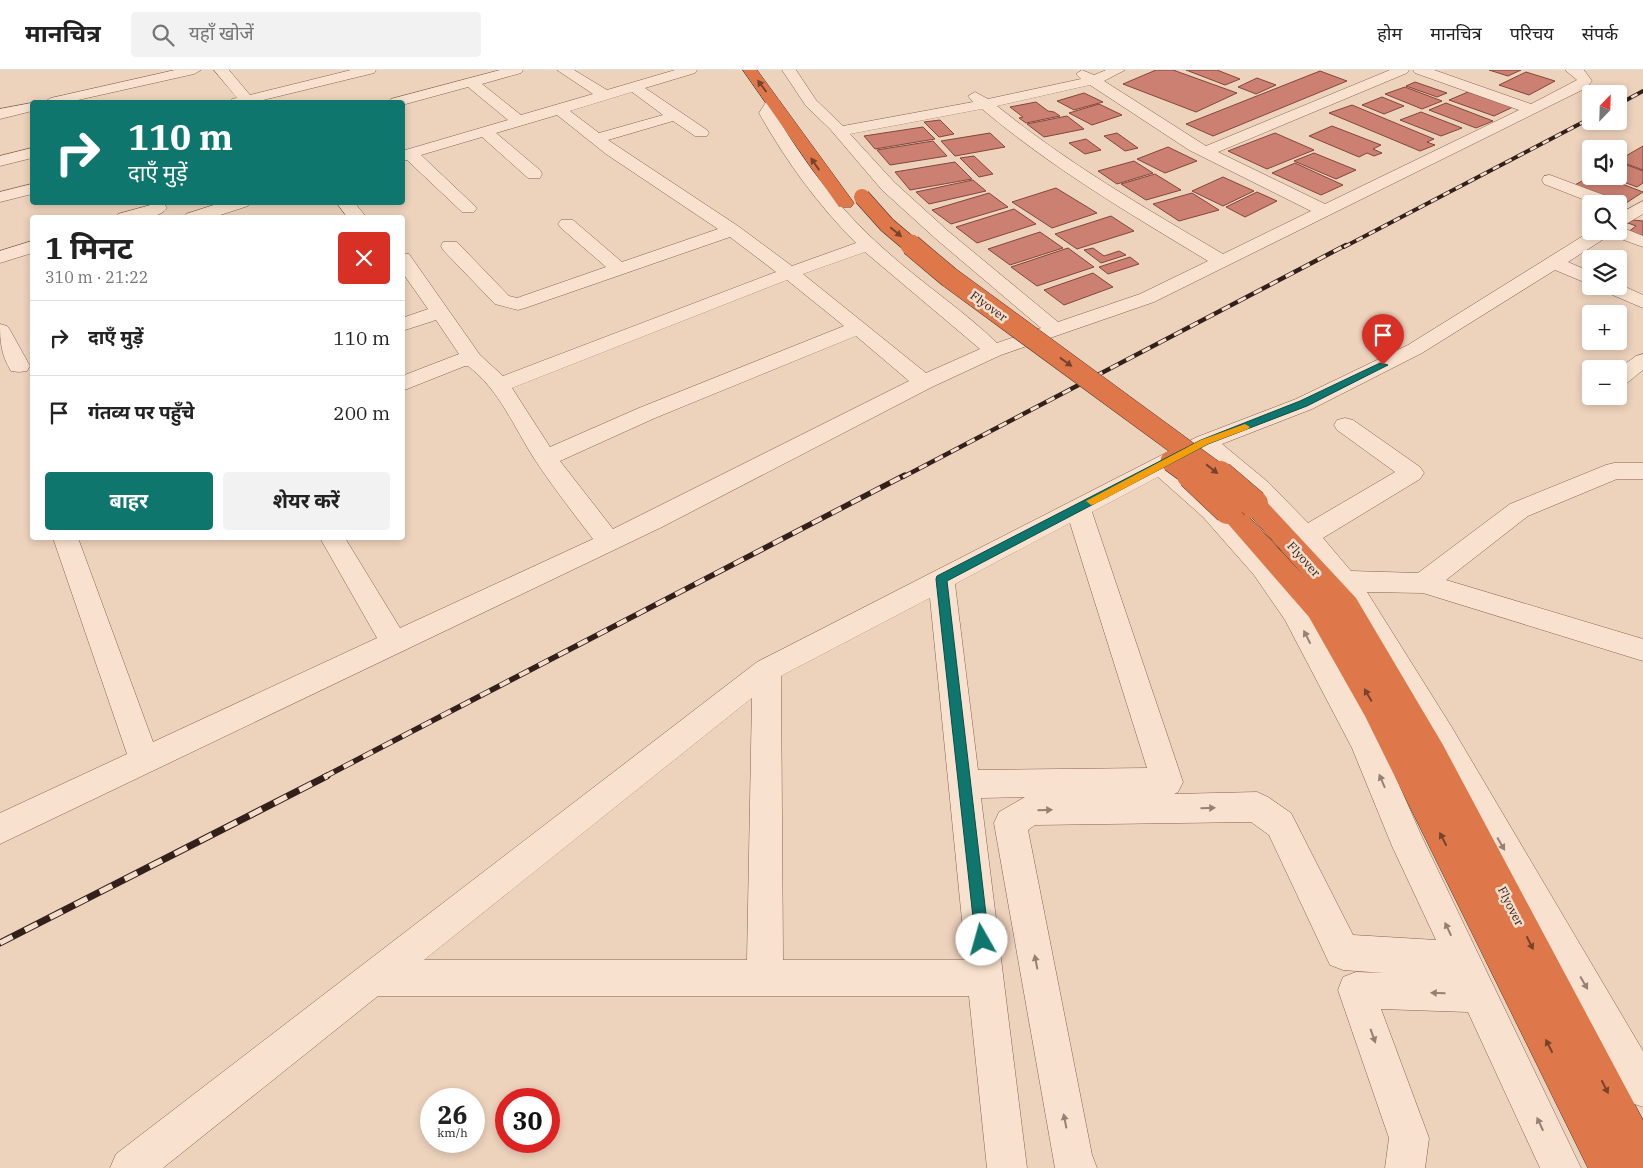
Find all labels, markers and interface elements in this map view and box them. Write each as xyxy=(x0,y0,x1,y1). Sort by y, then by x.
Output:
search box xyxy=(131,12,481,57)
text: मानचित्र xyxy=(25,17,101,49)
icon: search xyxy=(149,21,177,49)
text: यहाँ खोजें xyxy=(189,21,254,45)
text: होम xyxy=(1377,22,1402,45)
text: मानचित्र xyxy=(1430,22,1482,45)
text: परिचय xyxy=(1510,22,1554,45)
text: संपर्क xyxy=(1582,22,1618,45)
one-way arrow xyxy=(756,80,767,93)
north arrow xyxy=(1582,85,1628,130)
map controls xyxy=(1582,85,1627,405)
text: 110 m xyxy=(128,114,233,160)
icon: right xyxy=(45,120,110,185)
button: sound xyxy=(1582,140,1627,185)
one-way arrow xyxy=(810,157,820,171)
text: दाएँ मुड़ें xyxy=(128,158,188,187)
button: search xyxy=(1582,195,1627,240)
one-way arrow xyxy=(889,226,901,238)
text: 1 मिनट xyxy=(45,228,133,267)
button: close xyxy=(338,232,390,284)
button: layers xyxy=(1582,250,1627,295)
text: 310 m · 21:22 xyxy=(45,267,148,287)
street label: Flyover xyxy=(968,288,1011,325)
button: + xyxy=(1582,305,1627,350)
pin xyxy=(1362,314,1404,365)
icon: arrive xyxy=(1369,321,1397,349)
icon: right xyxy=(45,324,73,352)
text: दाएँ मुड़ें xyxy=(88,325,143,349)
text: 110 m xyxy=(333,326,390,350)
one-way arrow xyxy=(1059,357,1072,368)
button: − xyxy=(1582,360,1627,405)
icon: arrive xyxy=(45,399,73,427)
text: गंतव्य पर पहुँचे xyxy=(88,400,195,424)
text: 200 m xyxy=(333,401,390,425)
one-way arrow xyxy=(1205,463,1218,474)
button: बाहर xyxy=(45,472,213,530)
button: शेयर करें xyxy=(223,472,390,530)
street label: Flyover xyxy=(1284,538,1324,580)
one-way arrow xyxy=(1303,630,1311,644)
one-way arrow xyxy=(1364,689,1373,702)
one-way arrow xyxy=(1377,774,1385,788)
one-way arrow xyxy=(1200,804,1216,812)
one-way arrow xyxy=(1037,806,1053,814)
one-way arrow xyxy=(1439,832,1447,846)
one-way arrow xyxy=(1497,837,1506,850)
street label: Flyover xyxy=(1495,884,1528,929)
position arrow xyxy=(955,913,1007,965)
one-way arrow xyxy=(1444,922,1452,937)
one-way arrow xyxy=(1526,936,1534,950)
one-way arrow xyxy=(1031,953,1039,969)
one-way arrow xyxy=(1580,977,1589,990)
one-way arrow xyxy=(1430,988,1446,996)
one-way arrow xyxy=(1369,1029,1377,1044)
one-way arrow xyxy=(1545,1039,1553,1053)
one-way arrow xyxy=(1601,1080,1609,1095)
speed limit sign: 30 xyxy=(495,1088,560,1153)
text: 26 xyxy=(437,1098,468,1131)
one-way arrow xyxy=(1061,1113,1069,1129)
one-way arrow xyxy=(1536,1117,1544,1131)
text: km/h xyxy=(437,1125,468,1140)

